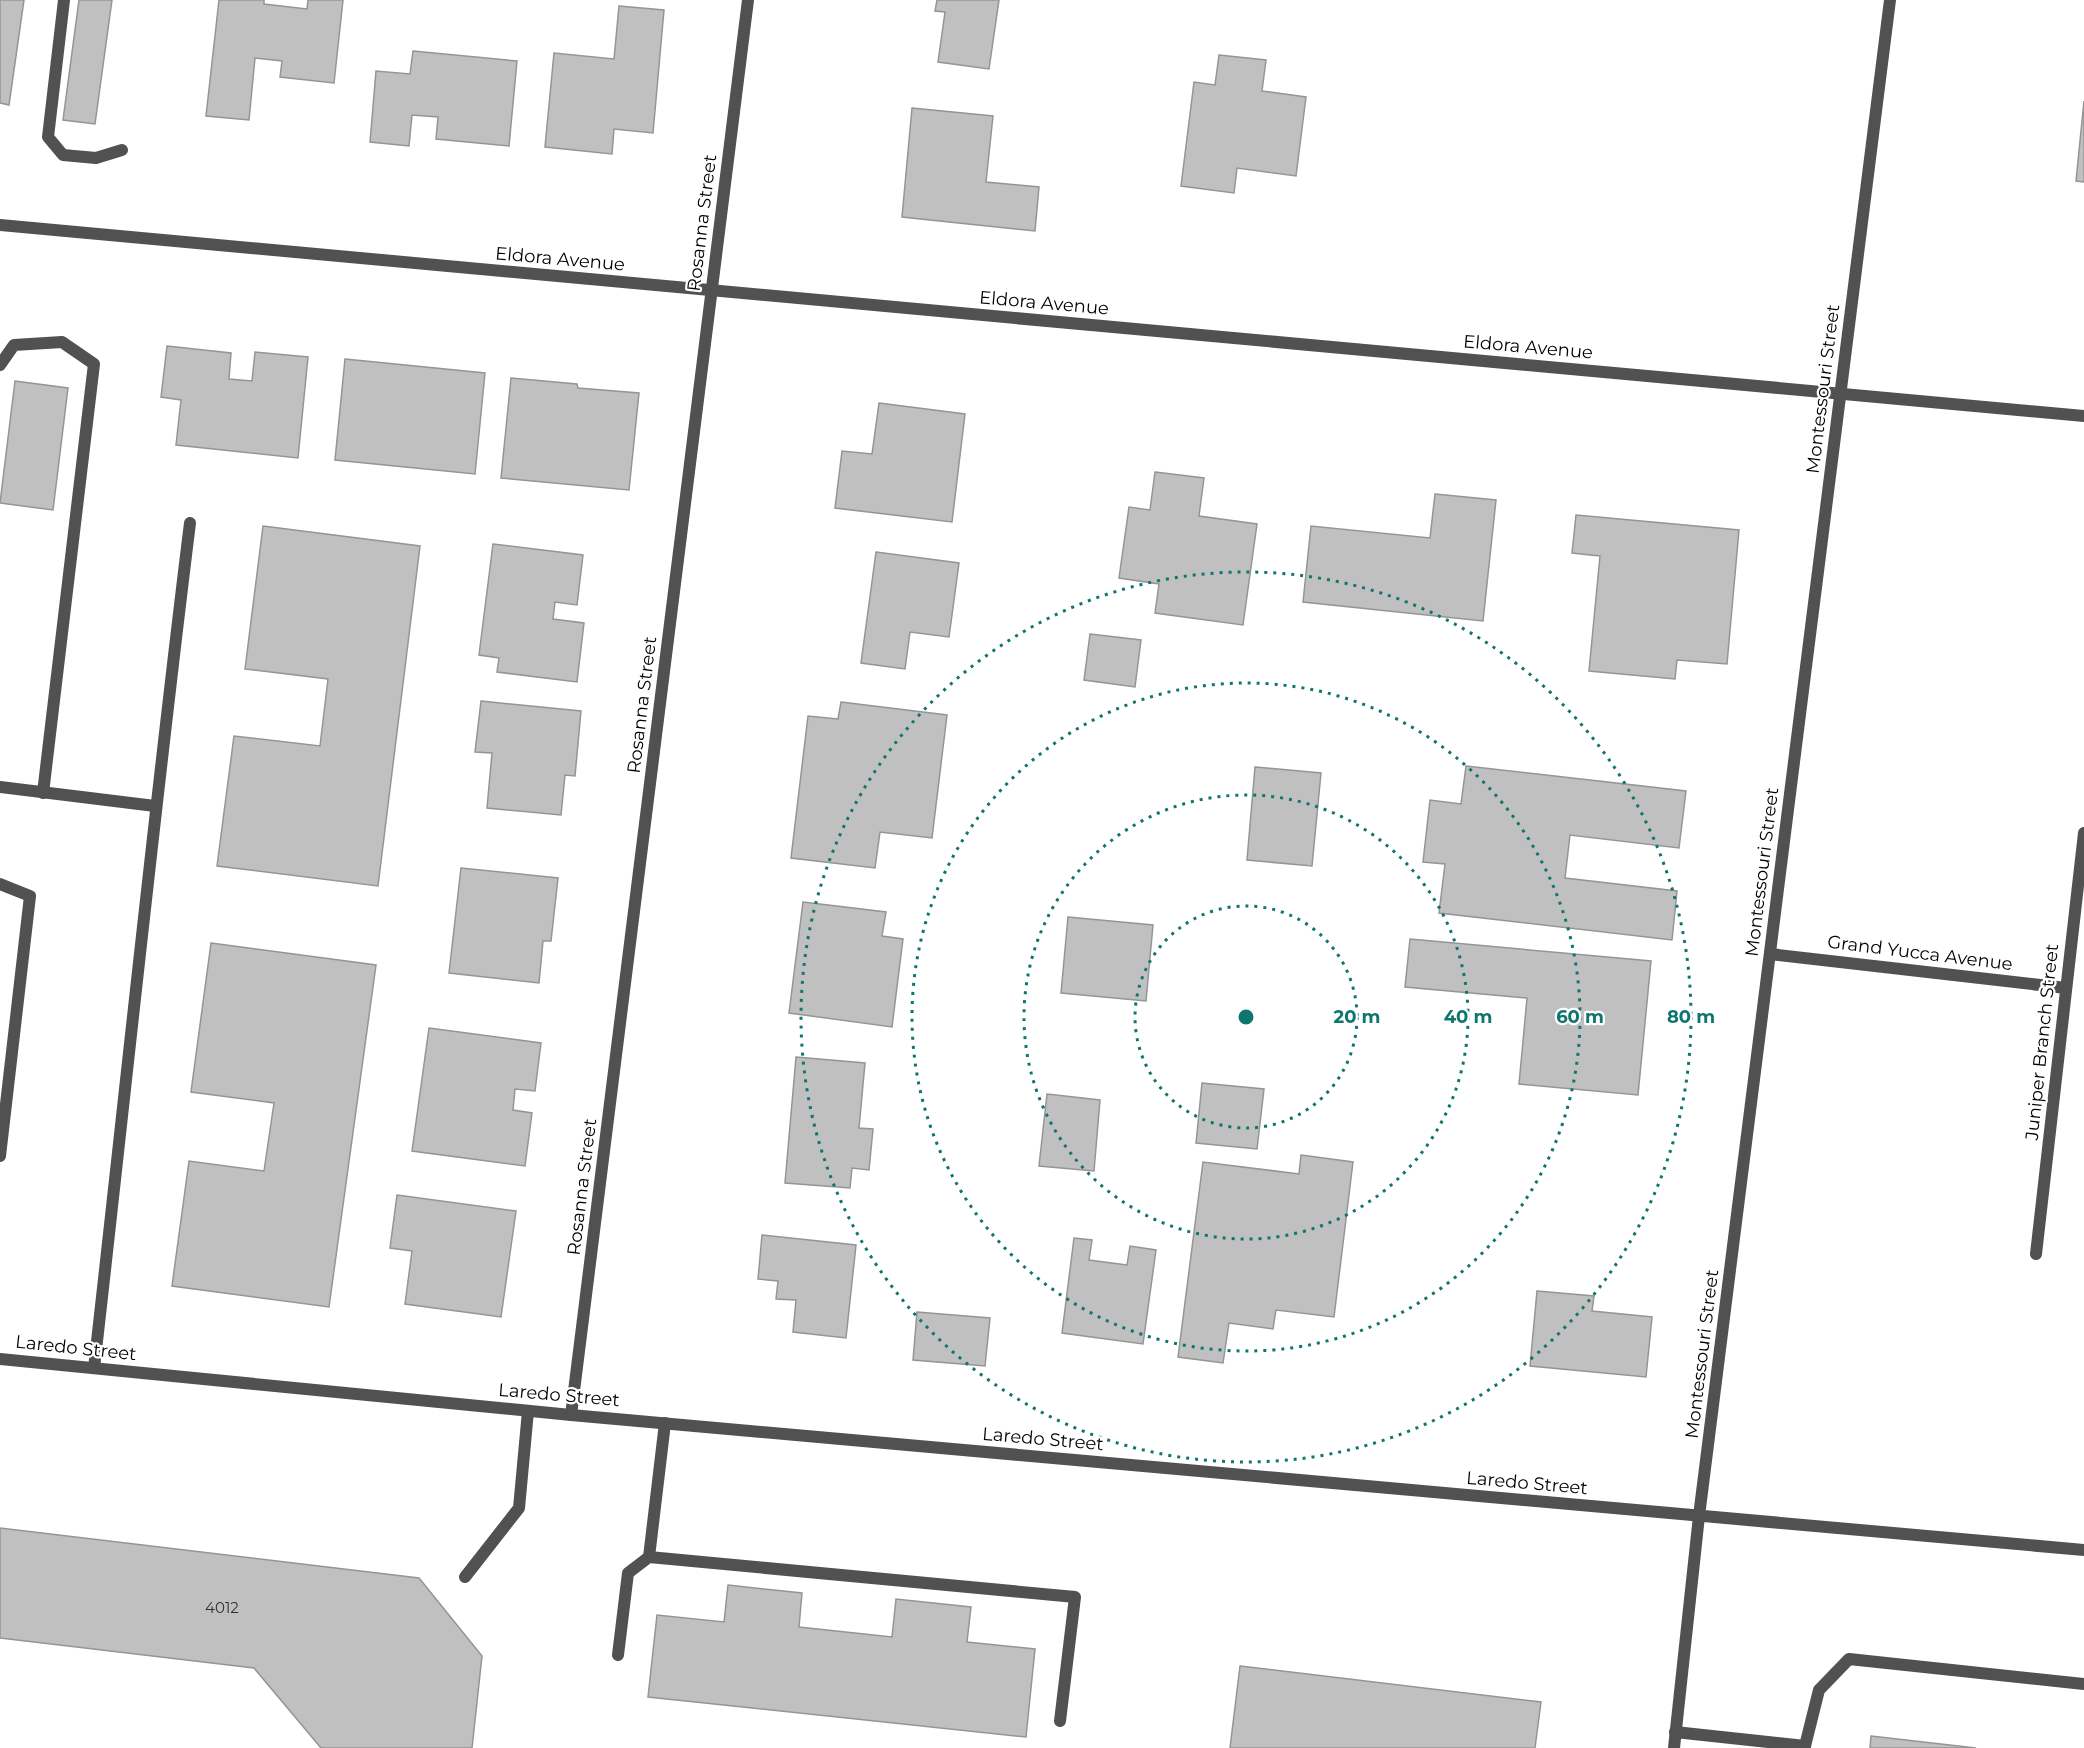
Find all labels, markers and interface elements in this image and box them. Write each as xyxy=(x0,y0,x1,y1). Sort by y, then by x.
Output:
street label: Rosanna Street xyxy=(683,153,721,293)
street label: Eldora Avenue xyxy=(494,242,626,276)
street label: Eldora Avenue xyxy=(978,286,1110,320)
street label: Montessouri Street xyxy=(1802,303,1844,475)
street label: Eldora Avenue xyxy=(1462,330,1594,364)
street label: Rosanna Street xyxy=(623,635,661,775)
street label: Montessouri Street xyxy=(1741,786,1783,958)
street label: Grand Yucca Avenue xyxy=(1826,931,2014,975)
street label: Juniper Branch Street xyxy=(2021,943,2063,1142)
text: 20 m xyxy=(1334,1006,1380,1028)
text: 40 m xyxy=(1444,1006,1492,1028)
text: 60 m xyxy=(1556,1006,1604,1028)
text: 80 m xyxy=(1667,1006,1715,1028)
centre of rings xyxy=(1236,1007,1256,1027)
street label: Rosanna Street xyxy=(563,1117,601,1257)
street label: Montessouri Street xyxy=(1681,1268,1723,1440)
street label: Laredo Street xyxy=(14,1331,138,1365)
street label: Laredo Street xyxy=(497,1379,621,1411)
street label: Laredo Street xyxy=(981,1423,1105,1455)
street label: Laredo Street xyxy=(1465,1467,1589,1499)
house number: 4012 xyxy=(205,1598,239,1617)

